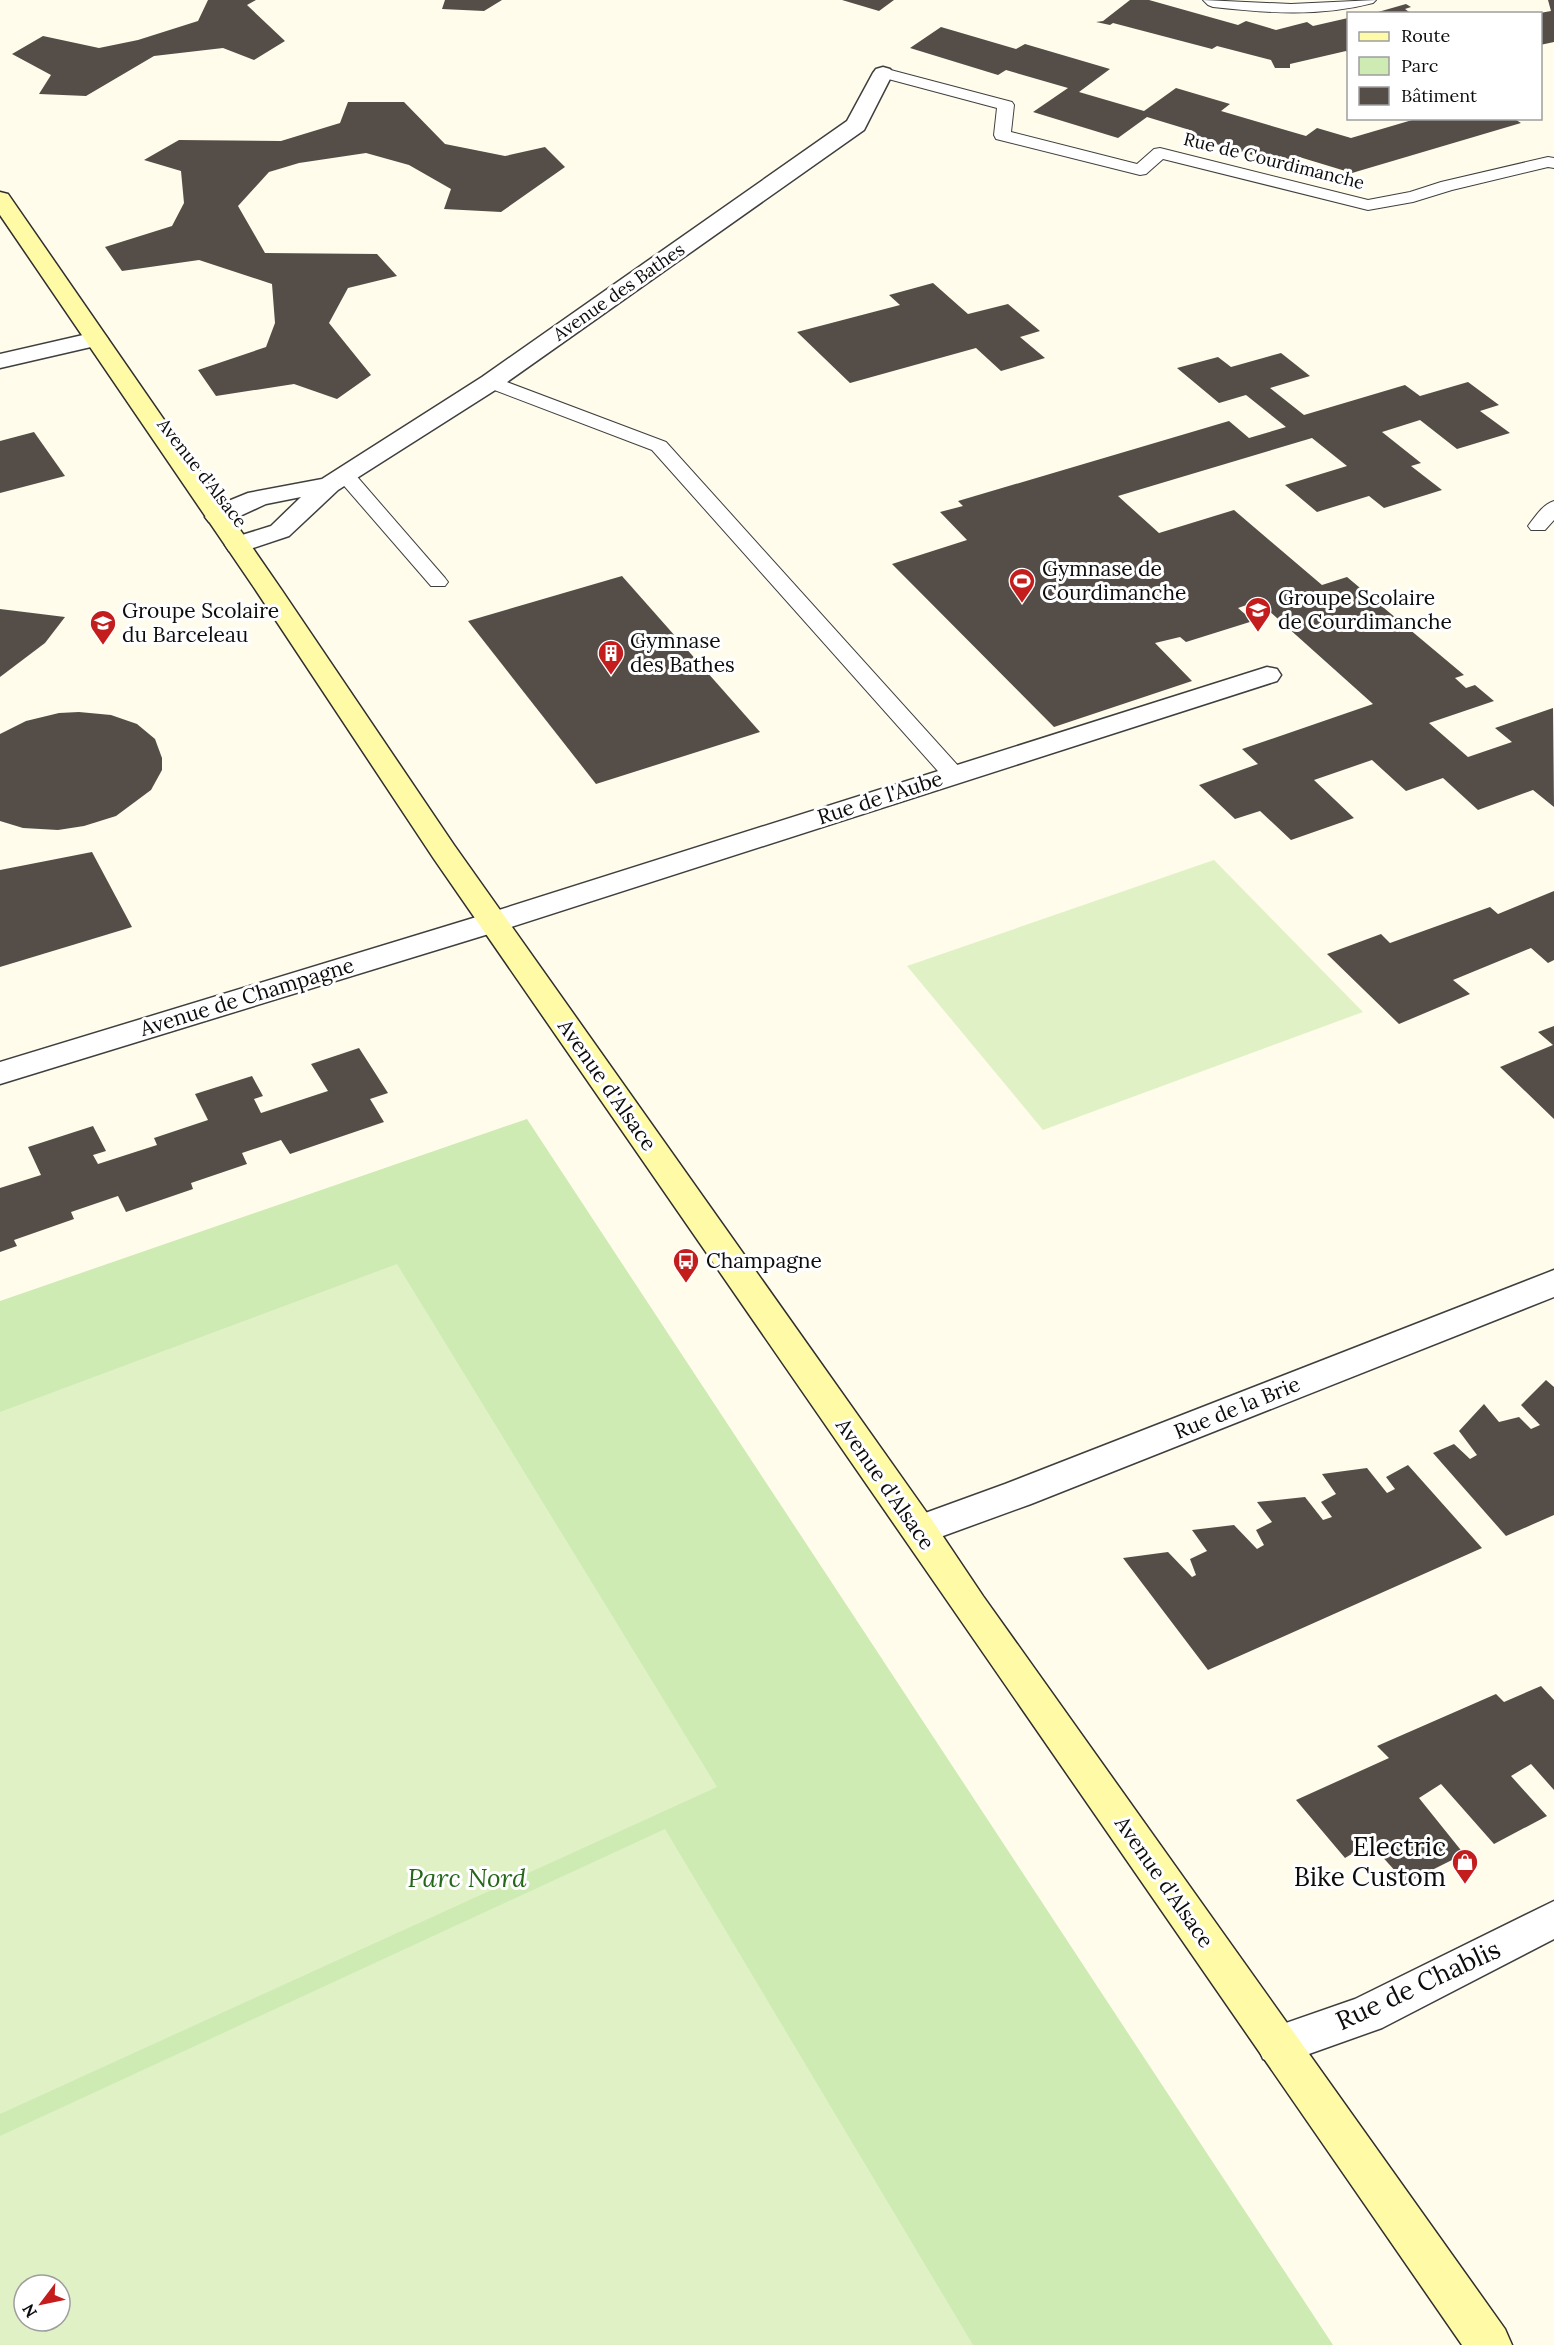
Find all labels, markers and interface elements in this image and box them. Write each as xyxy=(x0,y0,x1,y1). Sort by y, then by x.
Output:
legend xyxy=(1347,12,1542,120)
text: Route xyxy=(1401,24,1450,47)
text: Parc xyxy=(1401,54,1438,77)
text: Bâtiment xyxy=(1401,84,1477,107)
street label: Rue de Courdimanche xyxy=(1181,127,1367,194)
street label: Avenue des Bathes xyxy=(548,238,689,346)
street label: Avenue d'Alsace xyxy=(152,413,252,532)
place label: Gymnase de Courdimanche xyxy=(1042,555,1186,606)
sports icon: Gymnase de Courdimanche xyxy=(1007,566,1037,604)
place label: Groupe Scolaire de Courdimanche xyxy=(1278,584,1452,635)
school or university icon: Groupe Scolaire de Courdimanche xyxy=(1243,595,1273,633)
place label: Groupe Scolaire du Barceleau xyxy=(122,597,279,648)
school or university icon: Groupe Scolaire du Barceleau xyxy=(88,608,118,646)
place label: Gymnase des Bathes xyxy=(630,627,735,678)
building icon: Gymnase des Bathes xyxy=(596,638,626,676)
street label: Rue de l'Aube xyxy=(814,765,946,831)
street label: Avenue de Champagne xyxy=(136,951,357,1042)
street label: Avenue d'Alsace xyxy=(551,1013,663,1156)
bus stop icon: Champagne xyxy=(671,1246,701,1284)
place label: Champagne xyxy=(706,1247,822,1274)
street label: Rue de la Brie xyxy=(1170,1370,1304,1445)
street label: Avenue d'Alsace xyxy=(829,1412,941,1555)
street label: Avenue d'Alsace xyxy=(1108,1810,1220,1953)
place label: Electric Bike Custom xyxy=(1294,1830,1446,1893)
shop icon: Electric Bike Custom xyxy=(1450,1847,1480,1885)
park label: Parc Nord xyxy=(408,1861,527,1894)
street label: Rue de Chablis xyxy=(1330,1932,1505,2037)
north arrow xyxy=(12,2273,72,2333)
text: N xyxy=(18,2300,41,2321)

